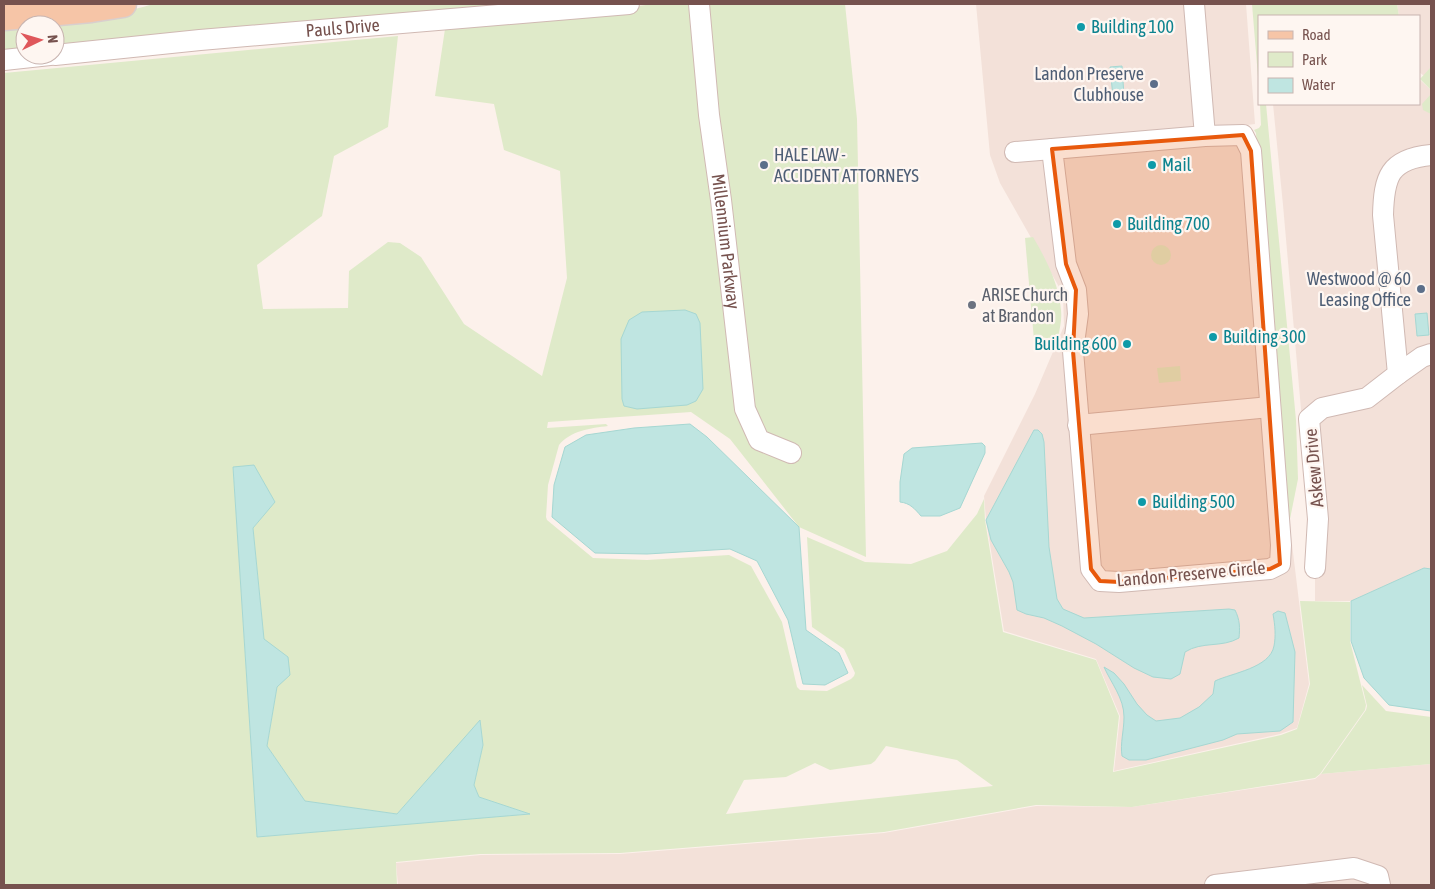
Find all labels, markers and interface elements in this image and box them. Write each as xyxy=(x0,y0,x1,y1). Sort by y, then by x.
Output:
street label: Pauls Drive xyxy=(305,14,381,41)
north arrow xyxy=(15,15,65,65)
legend xyxy=(1258,15,1420,105)
place label: Building 100 xyxy=(1091,16,1174,37)
marker: Building 100 xyxy=(1075,21,1087,33)
text: Road xyxy=(1302,26,1331,43)
text: N xyxy=(45,34,61,44)
text: Park xyxy=(1302,51,1327,68)
place label: Landon Preserve Clubhouse xyxy=(1034,63,1144,105)
text: Water xyxy=(1302,76,1335,93)
marker: Landon Preserve Clubhouse xyxy=(1148,78,1160,90)
place label: HALE LAW - ACCIDENT ATTORNEYS xyxy=(774,144,919,186)
place label: Mail xyxy=(1162,154,1192,175)
marker: HALE LAW - ACCIDENT ATTORNEYS xyxy=(758,159,770,171)
marker: Mail xyxy=(1146,159,1158,171)
street label: Millennium Parkway xyxy=(707,172,744,310)
place label: Building 700 xyxy=(1127,213,1210,234)
marker: Building 700 xyxy=(1111,218,1123,230)
place label: Westwood @ 60 Leasing Office xyxy=(1307,268,1411,310)
marker: Westwood @ 60 Leasing Office xyxy=(1415,283,1427,295)
place label: ARISE Church at Brandon xyxy=(982,284,1068,326)
marker: ARISE Church at Brandon xyxy=(966,299,978,311)
place label: Building 300 xyxy=(1223,326,1306,347)
marker: Building 300 xyxy=(1207,331,1219,343)
place label: Building 600 xyxy=(1034,333,1117,354)
marker: Building 600 xyxy=(1121,338,1133,350)
street label: Askew Drive xyxy=(1300,428,1327,508)
place label: Building 500 xyxy=(1152,491,1235,512)
marker: Building 500 xyxy=(1136,496,1148,508)
street label: Landon Preserve Circle xyxy=(1116,557,1266,590)

